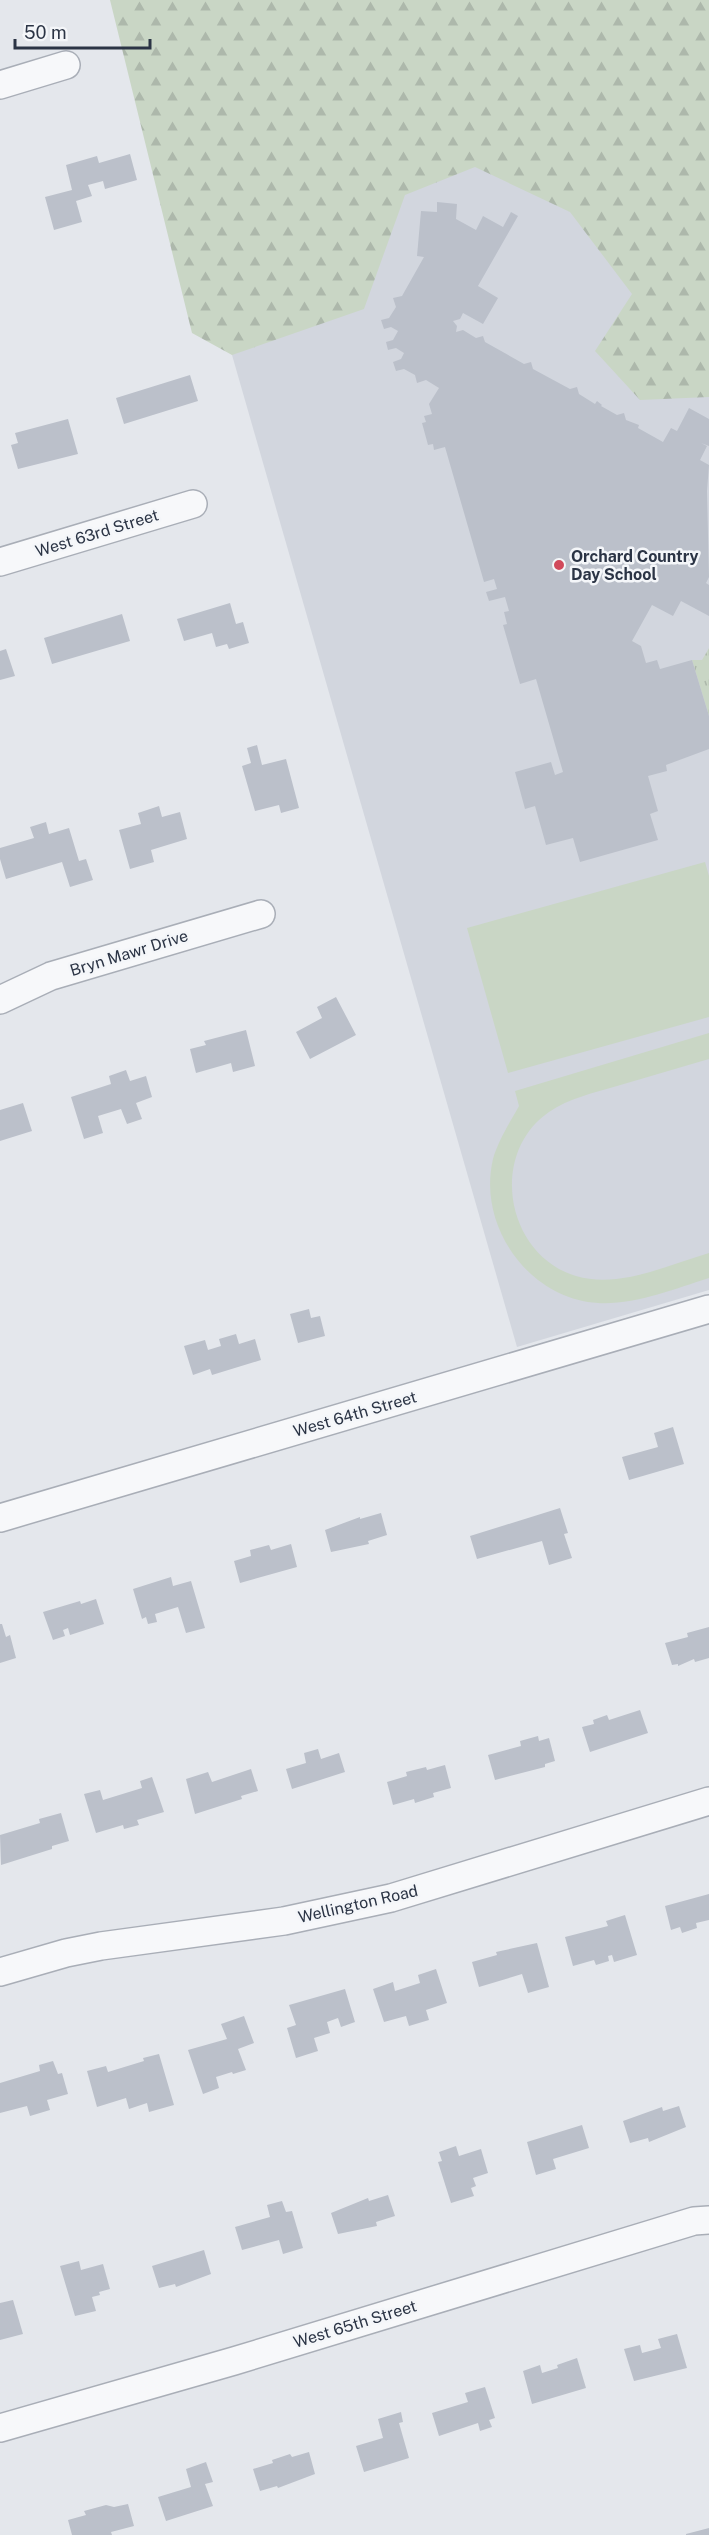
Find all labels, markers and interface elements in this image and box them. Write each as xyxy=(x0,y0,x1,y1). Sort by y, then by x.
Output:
scale bar xyxy=(15,12,150,50)
text: 50 m xyxy=(24,22,67,43)
street label: West 63rd Street xyxy=(33,505,161,561)
place label: Orchard Country Day School xyxy=(571,547,699,584)
marker: Orchard Country Day School xyxy=(552,558,566,572)
street label: Bryn Mawr Drive xyxy=(68,926,190,980)
street label: West 64th Street xyxy=(291,1387,419,1441)
street label: Wellington Road xyxy=(296,1881,420,1927)
street label: West 65th Street xyxy=(291,2296,419,2352)

